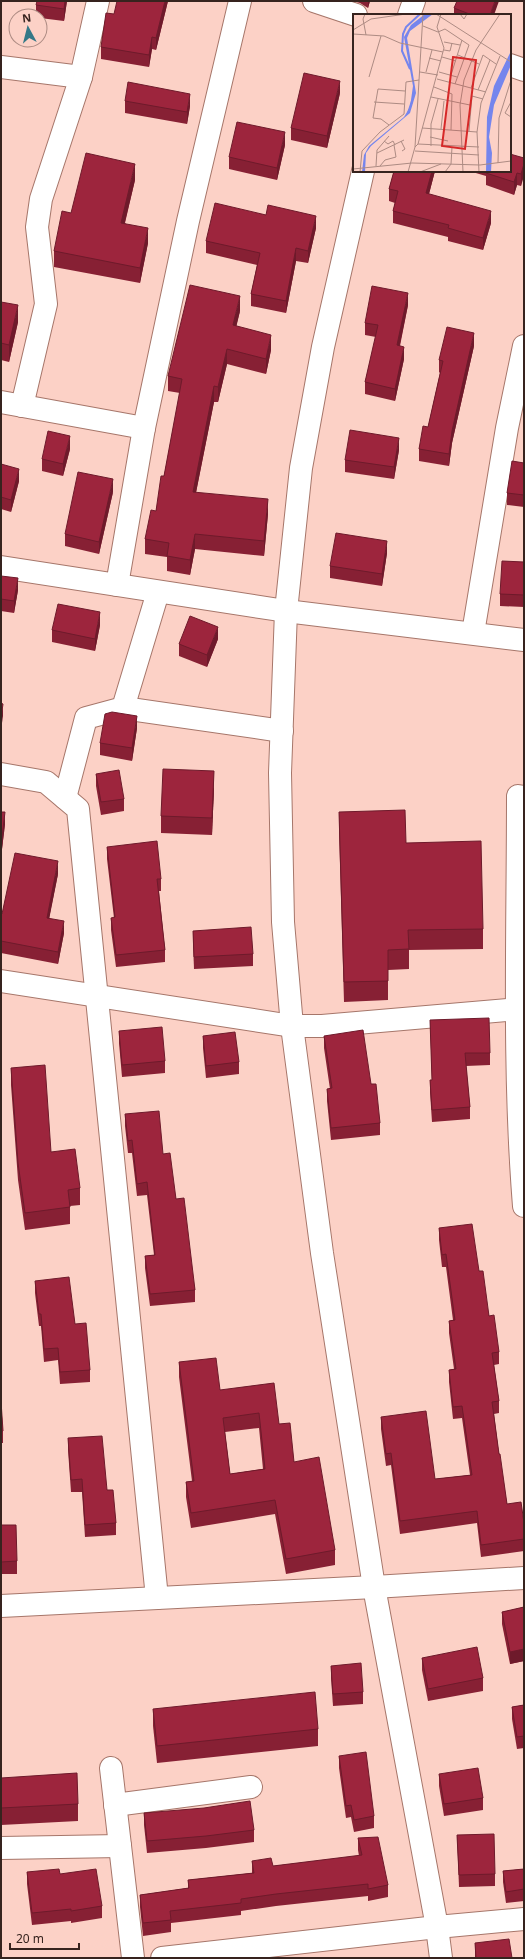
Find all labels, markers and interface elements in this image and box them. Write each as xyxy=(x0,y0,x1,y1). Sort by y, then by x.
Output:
north arrow xyxy=(8,8,48,48)
text: N xyxy=(21,10,32,26)
inset map xyxy=(353,14,511,172)
scale bar xyxy=(10,1925,79,1951)
text: 20 m xyxy=(16,1930,44,1947)

